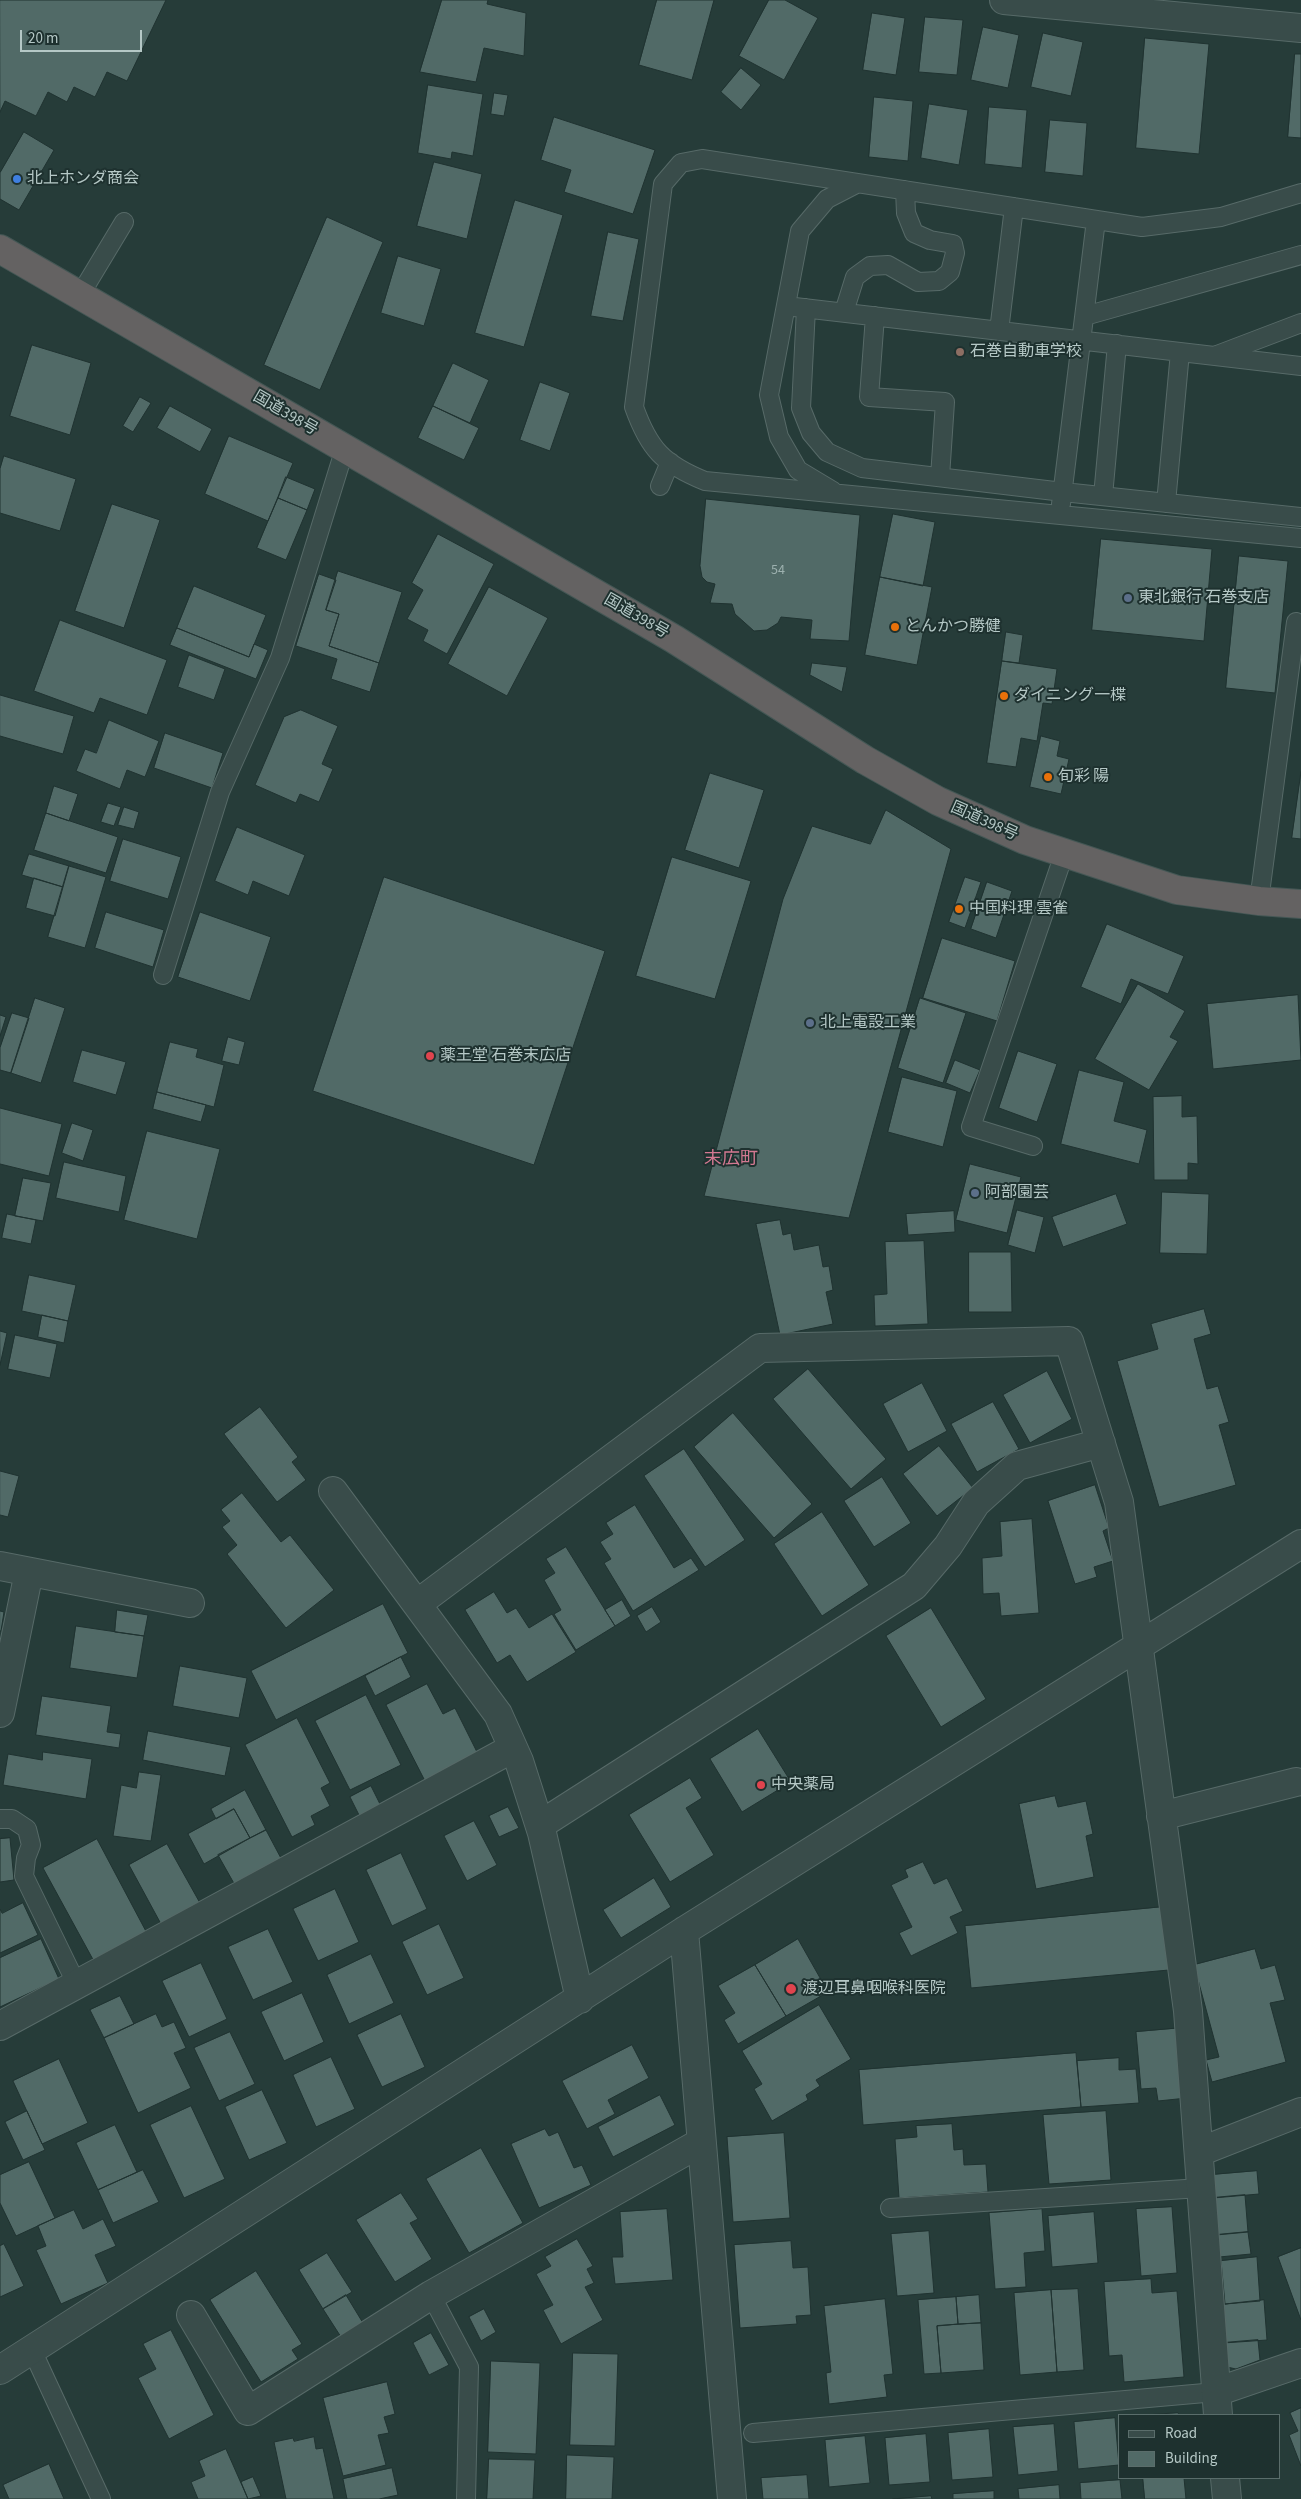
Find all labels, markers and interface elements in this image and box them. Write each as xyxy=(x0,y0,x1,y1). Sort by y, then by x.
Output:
scale bar xyxy=(22,20,145,52)
text: 20 m xyxy=(28,28,58,49)
place label: 北上ホンダ商会 xyxy=(27,169,139,189)
marker: 北上ホンダ商会 xyxy=(11,173,23,185)
place label: 石巻自動車学校 xyxy=(970,342,1082,362)
marker: 石巻自動車学校 xyxy=(954,346,966,358)
street label: 国道398号 xyxy=(249,388,321,440)
house number: 54 xyxy=(771,563,785,579)
place label: 東北銀行 石巻支店 xyxy=(1138,588,1269,608)
street label: 国道398号 xyxy=(600,591,672,643)
marker: 東北銀行 石巻支店 xyxy=(1122,592,1134,604)
place label: とんかつ勝健 xyxy=(905,617,1001,637)
marker: とんかつ勝健 xyxy=(889,621,901,633)
place label: ダイニング一楪 xyxy=(1014,686,1126,706)
marker: ダイニング一楪 xyxy=(998,690,1010,702)
place label: 旬彩 陽 xyxy=(1058,767,1109,787)
marker: 旬彩 陽 xyxy=(1042,771,1054,783)
street label: 国道398号 xyxy=(947,799,1021,845)
place label: 中国料理 雲雀 xyxy=(969,899,1068,919)
marker: 中国料理 雲雀 xyxy=(953,903,965,915)
place label: 北上電設工業 xyxy=(820,1013,916,1033)
marker: 北上電設工業 xyxy=(804,1017,816,1029)
place label: 薬王堂 石巻末広店 xyxy=(440,1046,571,1066)
marker: 薬王堂 石巻末広店 xyxy=(424,1050,436,1062)
district label: 末広町 xyxy=(704,1149,758,1171)
place label: 阿部園芸 xyxy=(985,1183,1049,1203)
marker: 阿部園芸 xyxy=(969,1187,981,1199)
place label: 中央薬局 xyxy=(771,1775,835,1795)
marker: 中央薬局 xyxy=(755,1779,767,1791)
place label: 渡辺耳鼻咽喉科医院 xyxy=(802,1979,946,1999)
marker: 渡辺耳鼻咽喉科医院 xyxy=(784,1982,798,1996)
legend xyxy=(1118,2414,1281,2479)
text: Road xyxy=(1165,2423,1197,2444)
text: Building xyxy=(1165,2448,1217,2469)

